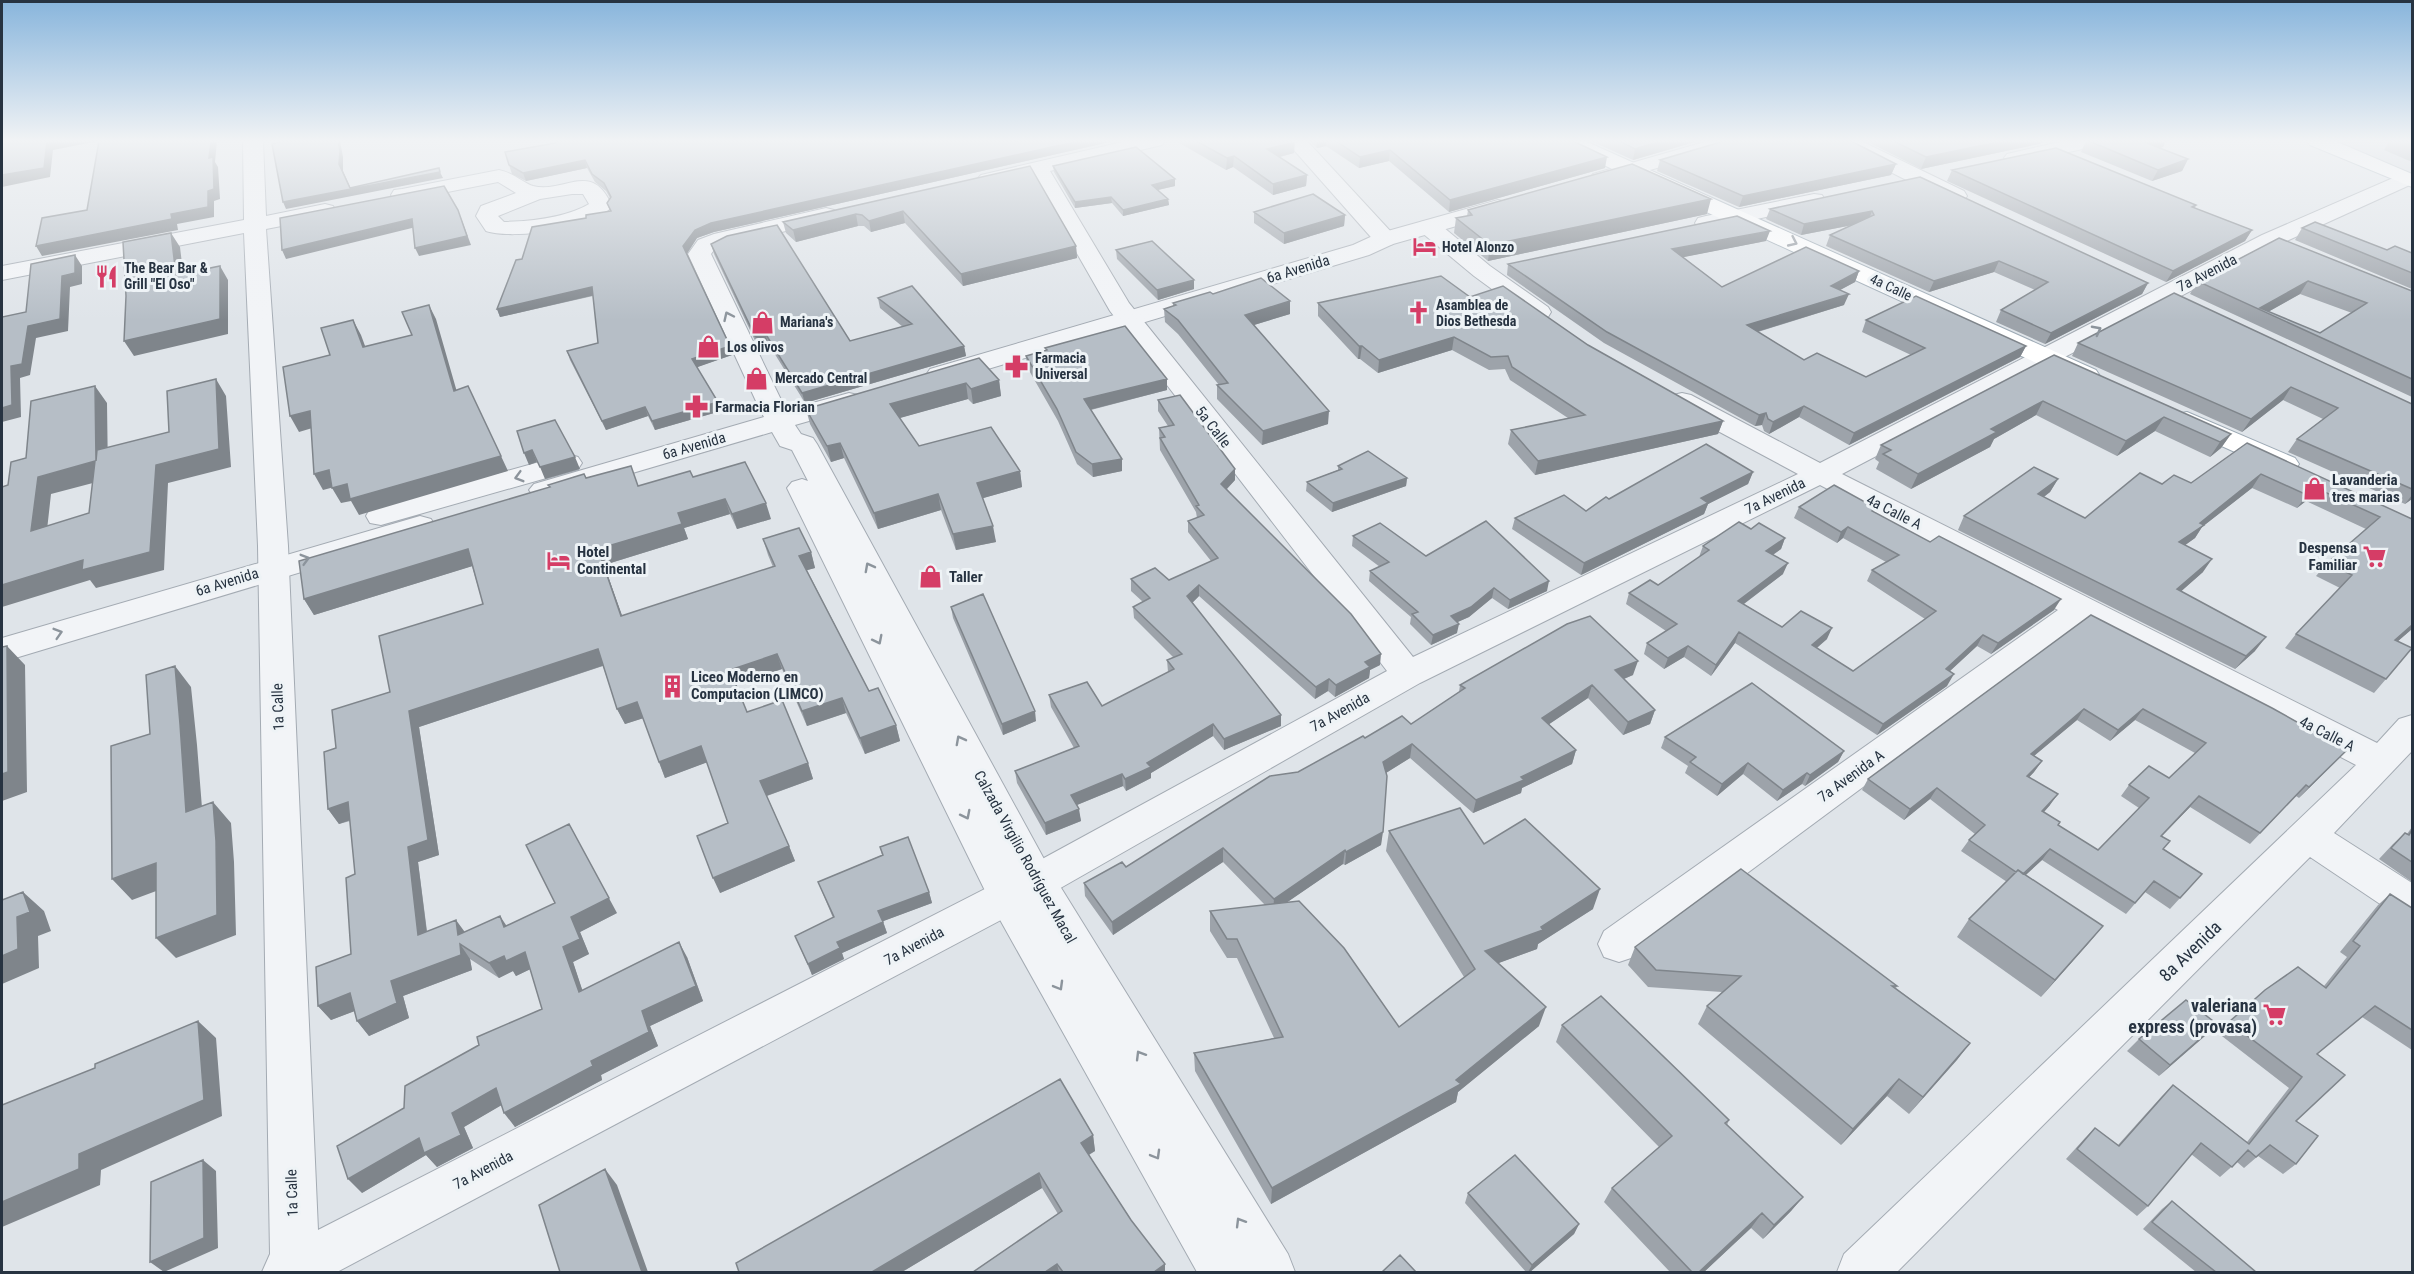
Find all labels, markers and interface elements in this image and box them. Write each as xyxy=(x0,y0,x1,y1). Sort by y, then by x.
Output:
hotel icon: Hotel Alonzo xyxy=(1411,234,1437,260)
one-way arrow xyxy=(1786,234,1797,246)
place label: Hotel Alonzo xyxy=(1442,239,1514,255)
street label: 7a Avenida xyxy=(2174,250,2240,296)
street label: 6a Avenida xyxy=(1264,251,1332,287)
place label: The Bear Bar & Grill "El Oso" xyxy=(124,260,208,292)
restaurant icon: The Bear Bar & Grill "El Oso" xyxy=(93,263,119,289)
street label: 4a Calle xyxy=(1867,270,1915,304)
place label: Asamblea de Dios Bethesda xyxy=(1436,297,1517,329)
church icon: Asamblea de Dios Bethesda xyxy=(1405,300,1431,326)
shop icon: Mariana's xyxy=(749,309,775,335)
one-way arrow xyxy=(723,311,735,322)
place label: Mariana's xyxy=(780,314,833,330)
one-way arrow xyxy=(2091,326,2101,337)
shop icon: Los olivos xyxy=(696,334,722,360)
place label: Los olivos xyxy=(727,339,784,355)
place label: Farmacia Universal xyxy=(1035,350,1087,382)
pharmacy icon: Farmacia Universal xyxy=(1004,353,1030,379)
shop icon: Mercado Central xyxy=(744,365,770,391)
place label: Mercado Central xyxy=(775,370,867,386)
pharmacy icon: Farmacia Florian xyxy=(684,394,710,420)
place label: Farmacia Florian xyxy=(715,398,815,416)
street label: 5a Calle xyxy=(1191,403,1235,451)
street label: 6a Avenida xyxy=(660,428,728,464)
one-way arrow xyxy=(514,470,525,482)
place label: Lavanderia tres marias xyxy=(2332,471,2400,506)
street label: 7a Avenida xyxy=(1742,474,1808,518)
shop icon: Lavanderia tres marias xyxy=(2301,476,2327,502)
street label: 4a Calle A xyxy=(1863,490,1925,534)
place label: Despensa Familiar xyxy=(2299,539,2357,574)
place label: Hotel Continental xyxy=(577,543,646,578)
supermarket icon: Despensa Familiar xyxy=(2362,544,2388,570)
hotel icon: Hotel Continental xyxy=(546,548,572,574)
one-way arrow xyxy=(299,554,310,566)
one-way arrow xyxy=(865,563,876,574)
street label: 6a Avenida xyxy=(193,564,261,600)
shop icon: Taller xyxy=(918,564,944,590)
place label: Taller xyxy=(949,568,983,586)
one-way arrow xyxy=(52,628,62,640)
one-way arrow xyxy=(871,634,883,645)
place label: Liceo Moderno en Computacion (LIMCO) xyxy=(691,668,824,703)
building icon: Liceo Moderno en Computacion (LIMCO) xyxy=(660,673,686,699)
street label: 1a Calle xyxy=(268,683,288,731)
street label: 7a Avenida xyxy=(1307,688,1373,736)
street label: 4a Calle A xyxy=(2296,712,2358,756)
one-way arrow xyxy=(956,735,967,746)
street label: 7a Avenida A xyxy=(1815,746,1888,806)
street label: Calzada Virgilio Rodríguez Macal xyxy=(970,767,1080,947)
one-way arrow xyxy=(959,808,970,819)
street label: 8a Avenida xyxy=(2155,916,2225,986)
street label: 7a Avenida xyxy=(881,923,947,969)
one-way arrow xyxy=(1052,980,1063,990)
place label: valeriana express (provasa) xyxy=(2128,995,2257,1038)
supermarket icon: valeriana express (provasa) xyxy=(2262,1002,2288,1028)
one-way arrow xyxy=(1135,1051,1147,1061)
street label: 7a Avenida xyxy=(450,1147,516,1193)
one-way arrow xyxy=(1149,1149,1161,1159)
street label: 1a Calle xyxy=(282,1169,302,1217)
one-way arrow xyxy=(1235,1218,1247,1228)

